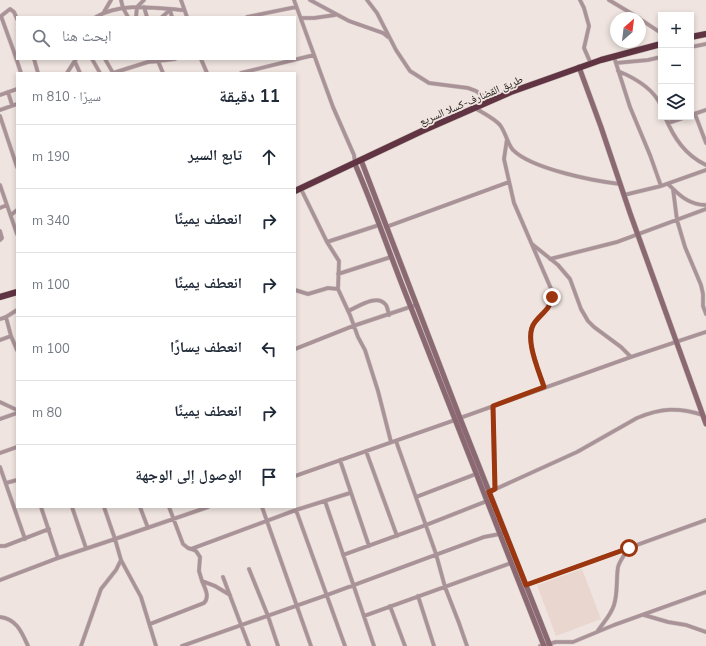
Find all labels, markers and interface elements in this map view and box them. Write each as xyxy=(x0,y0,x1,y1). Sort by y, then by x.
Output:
north arrow xyxy=(610,12,646,48)
map controls xyxy=(658,12,694,120)
button: + xyxy=(658,12,694,48)
search box xyxy=(16,16,296,60)
text: ابحث هنا xyxy=(62,26,112,46)
icon: search xyxy=(30,27,52,49)
button: − xyxy=(658,48,694,84)
street label: طريق القضارف-كسلا السريع xyxy=(417,72,525,129)
button: layers xyxy=(658,84,694,120)
text: 11 دقيقة xyxy=(219,85,280,108)
text: سيرًا · 810 m xyxy=(32,88,101,106)
text: تابع السير xyxy=(188,145,242,165)
icon: ahead xyxy=(258,146,280,168)
text: 190 m xyxy=(32,148,70,166)
text: انعطف يمينًا xyxy=(174,209,242,229)
icon: right xyxy=(258,210,280,232)
text: 340 m xyxy=(32,212,70,230)
text: انعطف يمينًا xyxy=(174,273,242,293)
icon: right xyxy=(258,274,280,296)
text: 100 m xyxy=(32,276,70,294)
route end xyxy=(543,288,561,306)
text: انعطف يسارًا xyxy=(170,337,242,357)
icon: left xyxy=(258,338,280,360)
text: 100 m xyxy=(32,340,70,358)
text: انعطف يمينًا xyxy=(174,401,242,421)
icon: right xyxy=(258,402,280,424)
text: 80 m xyxy=(32,404,62,422)
text: الوصول إلى الوجهة xyxy=(135,465,242,485)
icon: arrive xyxy=(258,466,280,488)
route start xyxy=(620,539,638,557)

